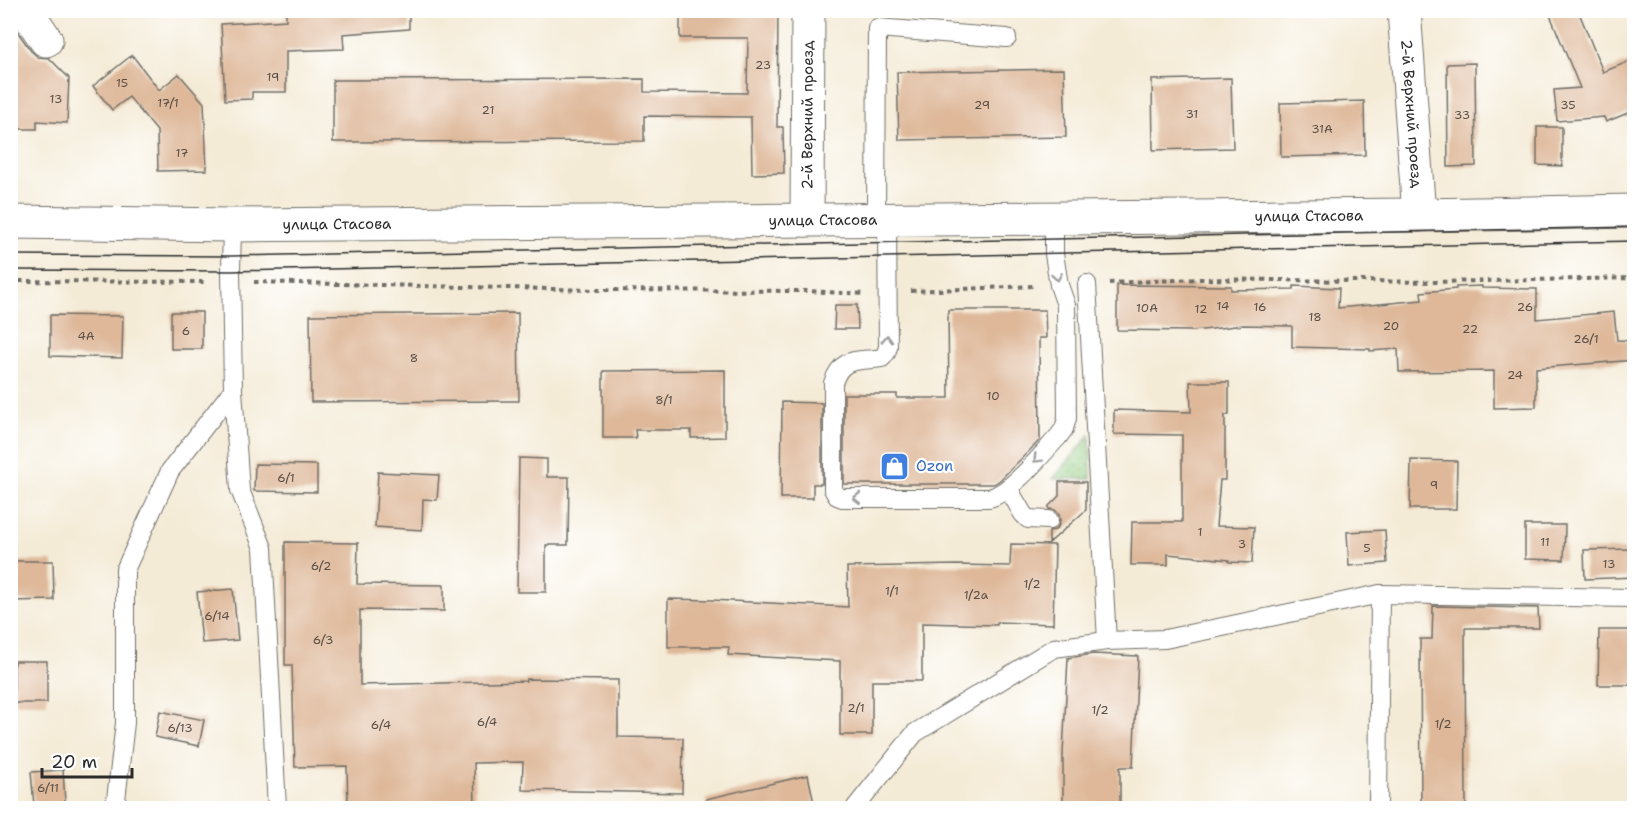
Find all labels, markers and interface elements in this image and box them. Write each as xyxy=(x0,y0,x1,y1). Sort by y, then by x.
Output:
street label: 2-й Верхний проезд xyxy=(1396,39,1427,189)
street label: 2-й Верхний проезд xyxy=(797,40,818,189)
house number: 23 xyxy=(755,57,771,73)
house number: 19 xyxy=(267,69,279,85)
house number: 15 xyxy=(116,75,128,91)
house number: 13 xyxy=(50,91,62,107)
house number: 17/1 xyxy=(157,95,179,111)
house number: 29 xyxy=(974,97,990,113)
house number: 35 xyxy=(1560,97,1576,113)
house number: 21 xyxy=(482,102,494,118)
house number: 31 xyxy=(1186,106,1198,122)
house number: 33 xyxy=(1454,107,1470,123)
house number: 31А xyxy=(1311,121,1333,137)
house number: 17 xyxy=(176,145,188,161)
street label: улица Стасова xyxy=(1254,205,1364,226)
street label: улица Стасова xyxy=(768,210,878,230)
street label: улица Стасова xyxy=(282,214,392,235)
one-way arrow xyxy=(1051,272,1063,281)
house number: 14 xyxy=(1217,298,1229,314)
house number: 16 xyxy=(1253,299,1267,315)
house number: 26 xyxy=(1517,299,1533,315)
house number: 10А xyxy=(1136,300,1158,316)
house number: 12 xyxy=(1195,301,1207,317)
house number: 18 xyxy=(1308,309,1322,325)
house number: 20 xyxy=(1383,318,1399,334)
house number: 22 xyxy=(1462,321,1478,337)
house number: 6 xyxy=(182,323,190,339)
house number: 4А xyxy=(77,328,95,344)
house number: 26/1 xyxy=(1573,331,1599,347)
one-way arrow xyxy=(881,335,894,344)
house number: 8 xyxy=(410,350,418,366)
house number: 24 xyxy=(1507,367,1523,383)
house number: 10 xyxy=(986,388,1000,404)
house number: 8/1 xyxy=(655,392,673,408)
shop icon: Ozon xyxy=(879,450,911,482)
one-way arrow xyxy=(1033,452,1044,463)
place label: Ozon xyxy=(916,456,953,476)
house number: 6/1 xyxy=(277,470,295,486)
house number: 9 xyxy=(1430,477,1438,493)
one-way arrow xyxy=(852,492,861,504)
house number: 1 xyxy=(1197,524,1203,540)
house number: 11 xyxy=(1540,534,1550,550)
house number: 3 xyxy=(1238,536,1246,552)
house number: 5 xyxy=(1363,540,1371,556)
house number: 13 xyxy=(1603,556,1615,572)
house number: 6/2 xyxy=(311,558,331,574)
house number: 1/2 xyxy=(1023,576,1041,592)
house number: 1/1 xyxy=(885,583,899,599)
house number: 1/2а xyxy=(964,587,989,603)
house number: 6/14 xyxy=(204,608,230,624)
house number: 6/3 xyxy=(313,632,333,648)
house number: 2/1 xyxy=(847,700,865,716)
house number: 1/2 xyxy=(1091,702,1109,718)
house number: 6/4 xyxy=(477,714,497,730)
house number: 1/2 xyxy=(1434,716,1452,732)
house number: 6/4 xyxy=(371,717,391,733)
house number: 6/13 xyxy=(167,720,193,736)
scale bar xyxy=(42,741,132,779)
text: 20 m xyxy=(51,750,97,774)
house number: 6/11 xyxy=(37,780,59,796)

